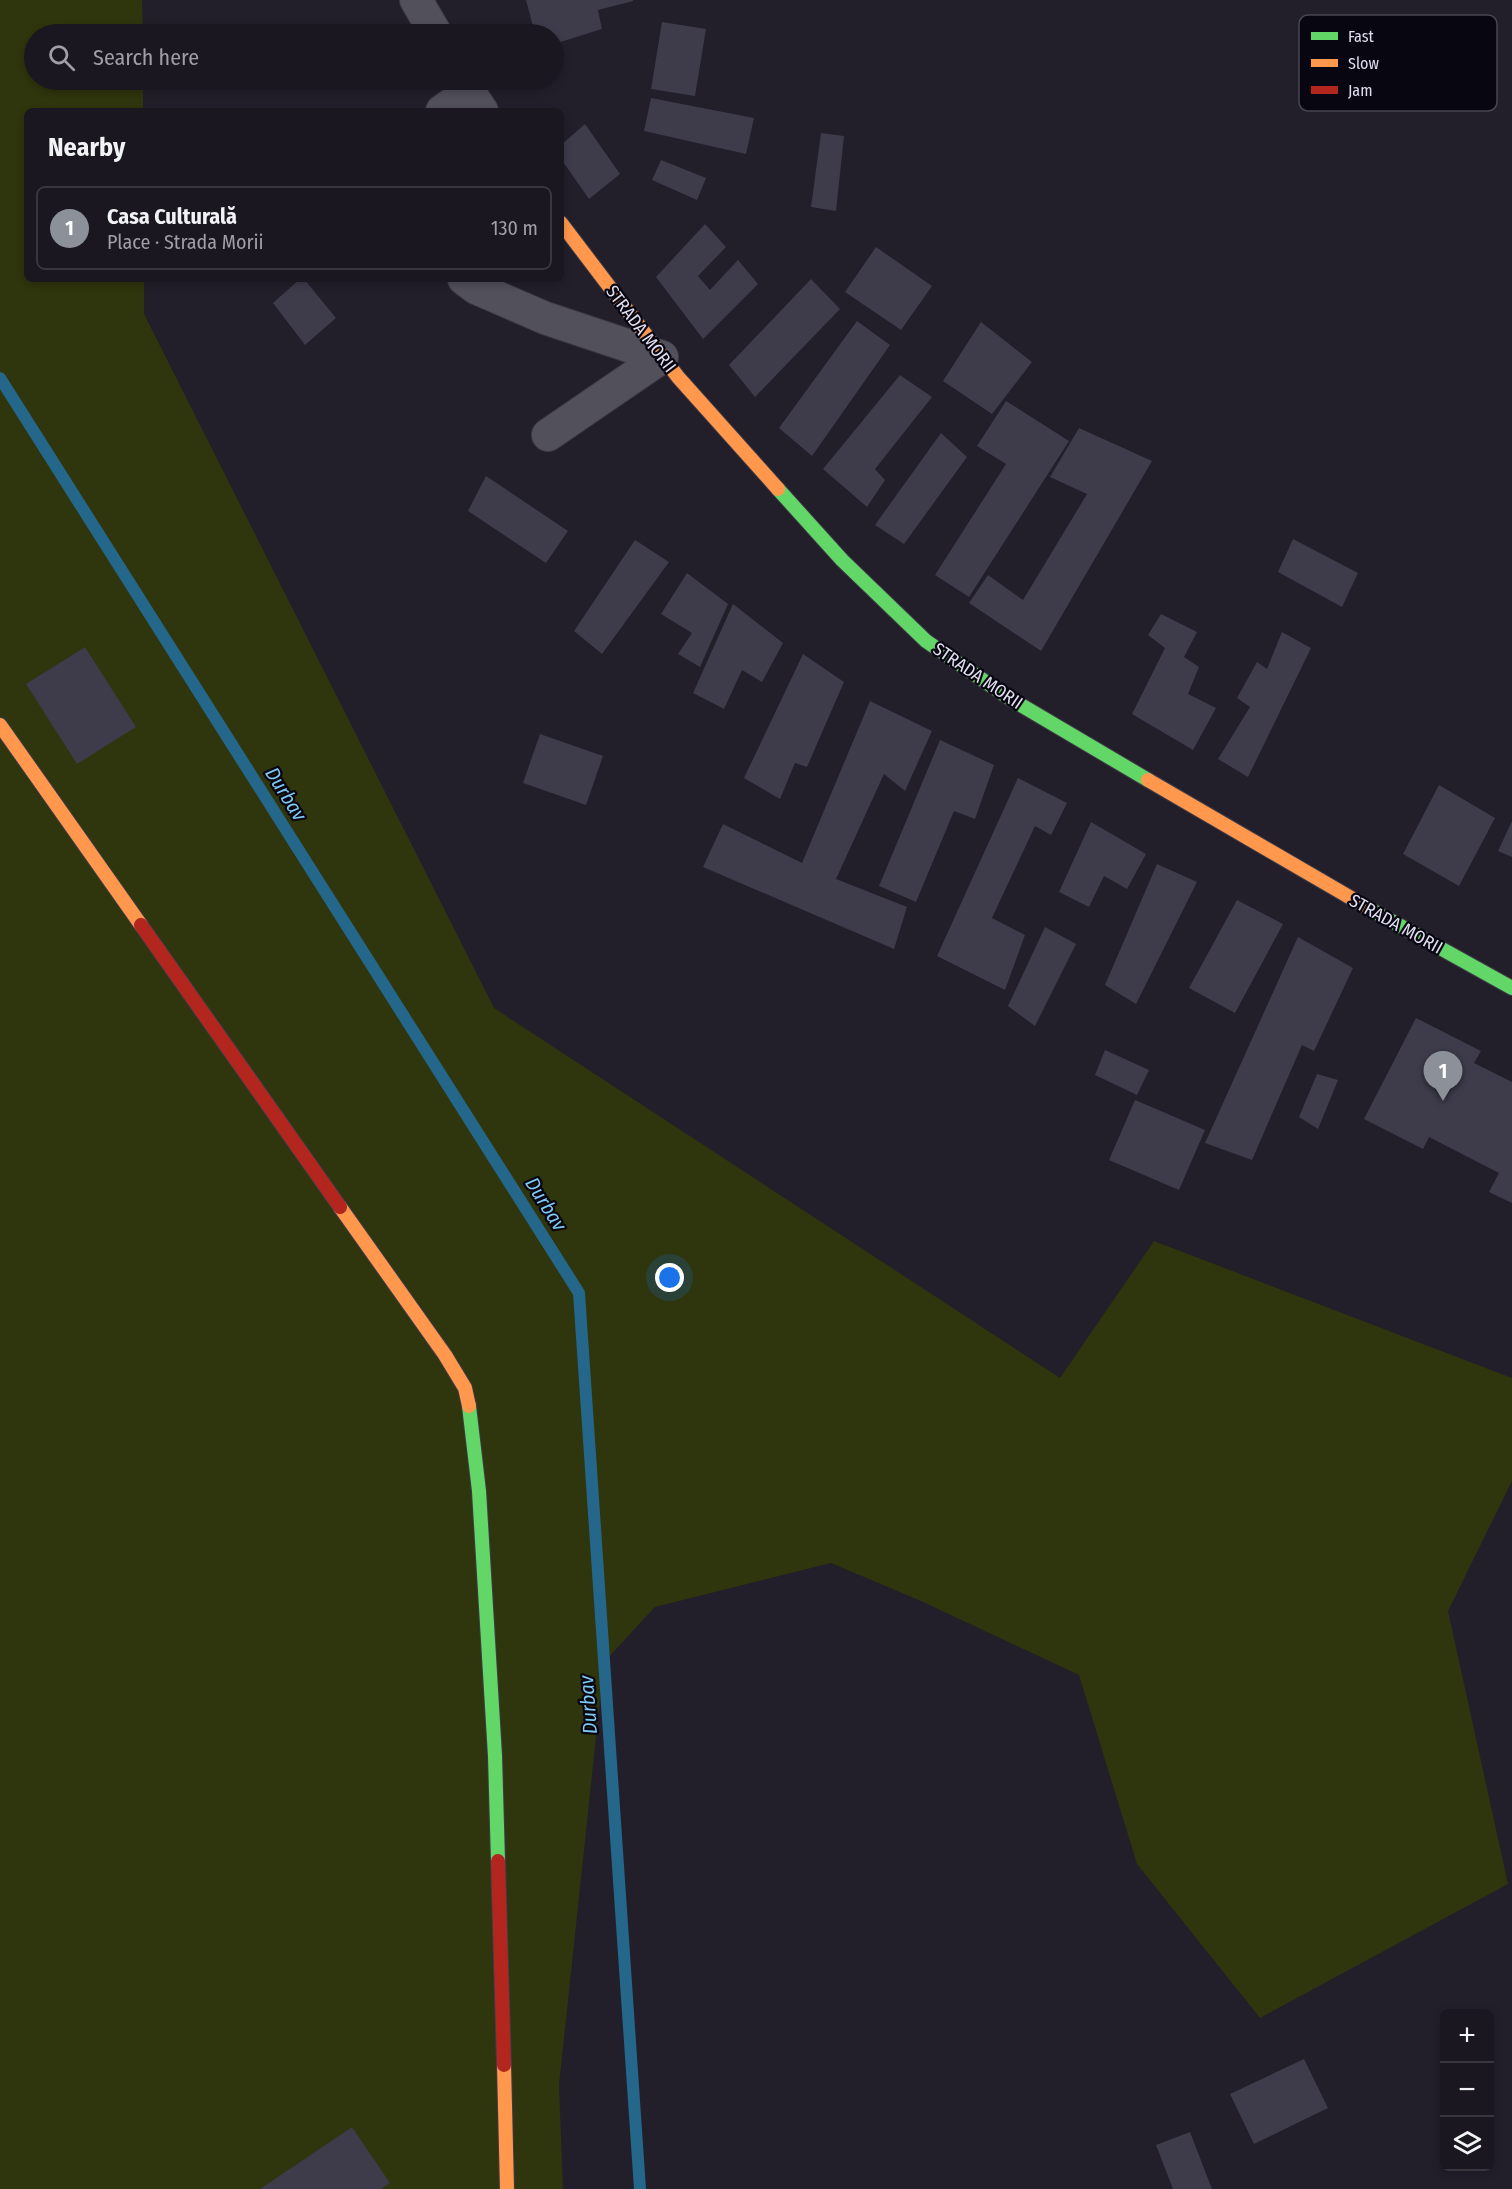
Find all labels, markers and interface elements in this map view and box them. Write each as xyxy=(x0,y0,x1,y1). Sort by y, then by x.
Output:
legend xyxy=(1299,15,1497,111)
search box xyxy=(24,24,564,90)
text: Fast xyxy=(1348,27,1375,46)
icon: search xyxy=(45,41,78,74)
text: Search here xyxy=(93,44,199,71)
text: Slow xyxy=(1348,54,1379,73)
text: Jam xyxy=(1348,81,1373,100)
text: Nearby xyxy=(48,132,125,163)
text: Casa Culturală xyxy=(107,203,237,230)
text: 1 xyxy=(65,216,74,240)
text: 130 m xyxy=(491,216,538,240)
text: Place · Strada Morii xyxy=(107,230,264,254)
street label: STRADA MORII xyxy=(601,281,681,377)
street label: STRADA MORII xyxy=(929,638,1027,714)
water label: Durbav xyxy=(260,763,312,826)
street label: STRADA MORII xyxy=(1345,889,1447,959)
pin: 1 xyxy=(1424,1052,1462,1101)
water label: Durbav xyxy=(520,1173,572,1236)
your location xyxy=(655,1263,684,1292)
water label: Durbav xyxy=(574,1674,602,1735)
map controls xyxy=(1440,2009,1494,2171)
button: + xyxy=(1440,2009,1494,2063)
button: − xyxy=(1440,2063,1494,2117)
button: layers xyxy=(1440,2117,1494,2171)

